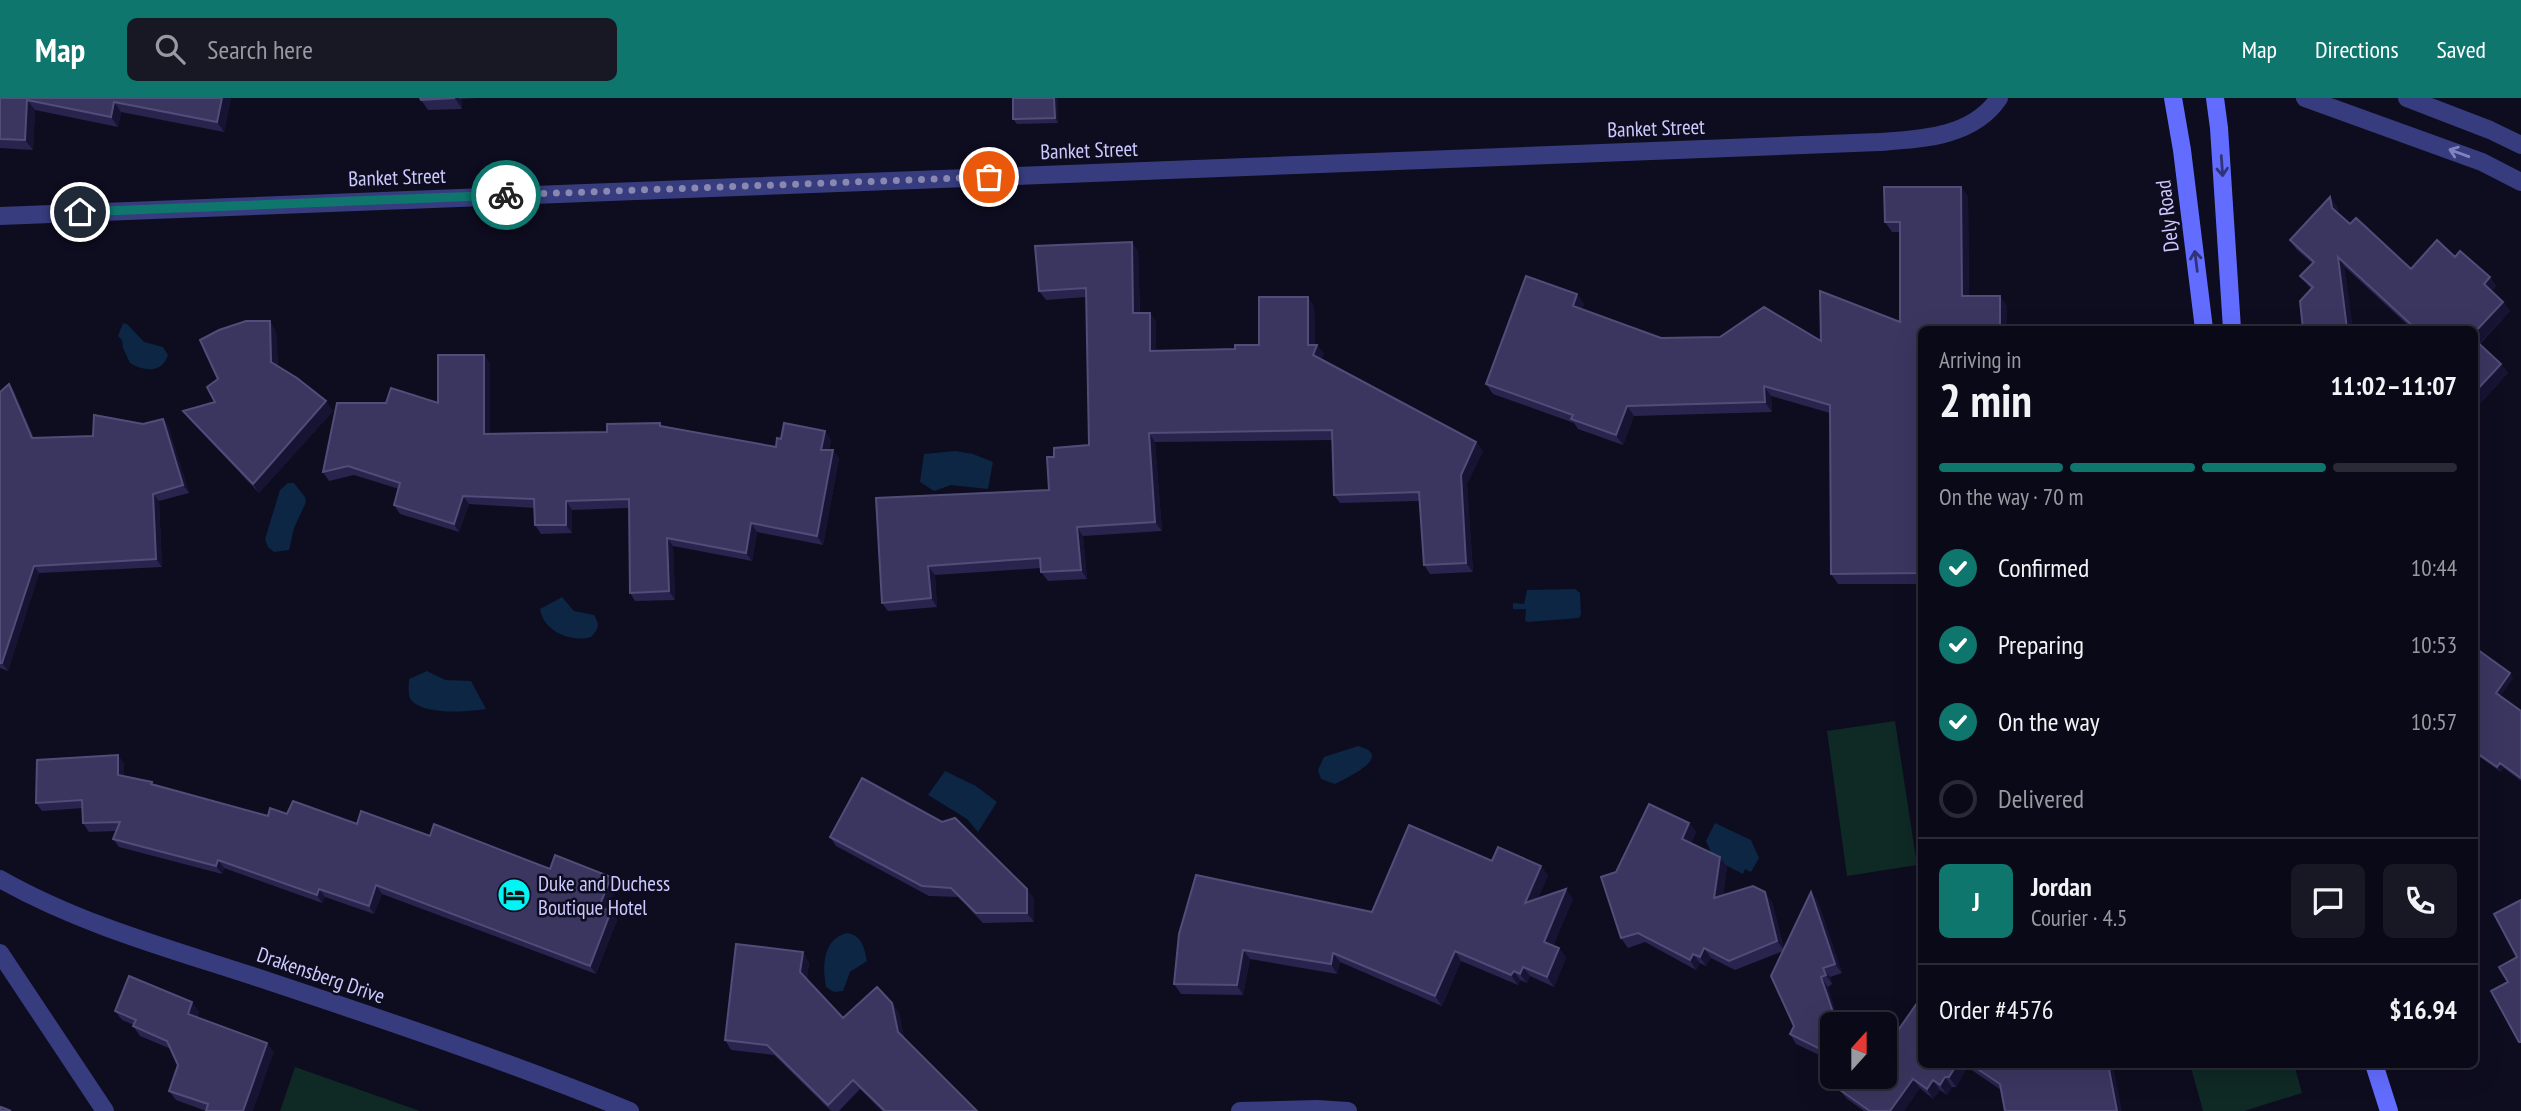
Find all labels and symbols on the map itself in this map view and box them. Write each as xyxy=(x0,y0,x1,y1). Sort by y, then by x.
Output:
street label: Banket Street xyxy=(1607,113,1706,143)
street label: Banket Street xyxy=(1040,135,1139,165)
one-way arrow xyxy=(2449,146,2471,159)
pin xyxy=(959,147,1019,207)
one-way arrow xyxy=(2216,154,2229,177)
courier xyxy=(471,160,541,230)
street label: Banket Street xyxy=(348,162,447,192)
street label: Dely Road xyxy=(2149,179,2185,253)
pin xyxy=(50,182,110,242)
one-way arrow xyxy=(2189,250,2202,273)
place label: Duke and Duchess Boutique Hotel xyxy=(538,870,670,921)
hotel icon: Duke and Duchess Boutique Hotel xyxy=(495,876,533,914)
street label: Drakensberg Drive xyxy=(254,941,388,1009)
north arrow xyxy=(1820,1012,1897,1088)

